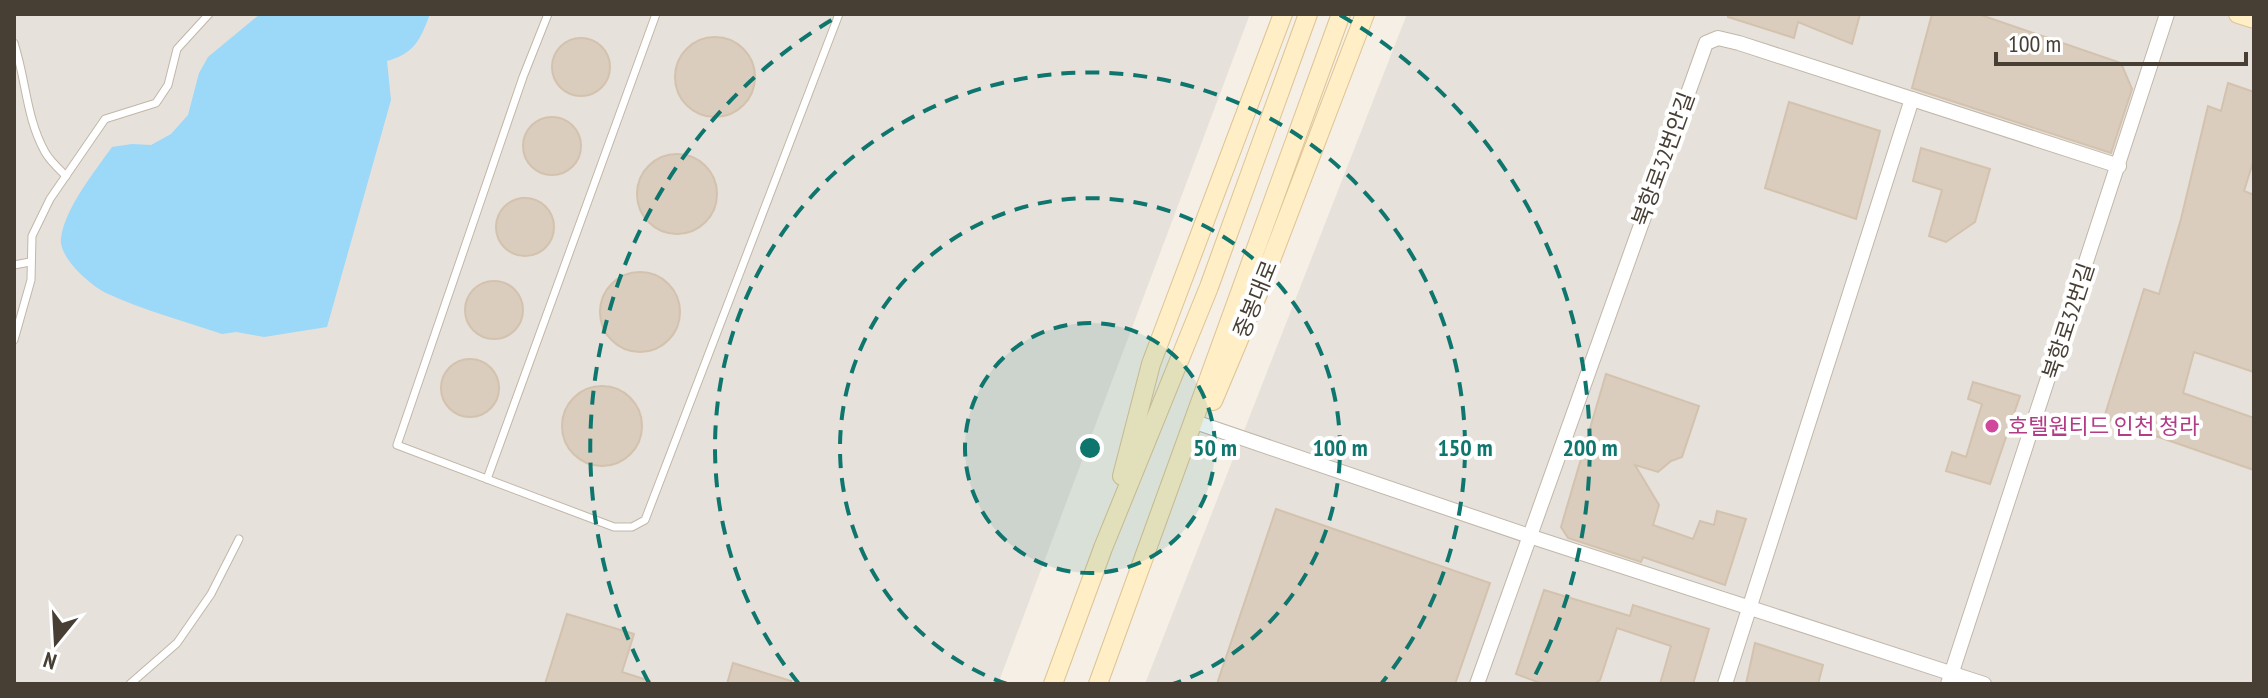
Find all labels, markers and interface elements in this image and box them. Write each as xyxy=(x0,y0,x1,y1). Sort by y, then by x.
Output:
scale bar xyxy=(1996,16,2246,66)
text: 100 m xyxy=(2008,28,2061,59)
street label: 북항로32번안길 xyxy=(1626,88,1700,230)
street label: 중봉대로 xyxy=(1227,256,1283,342)
street label: 북항로32번길 xyxy=(2036,259,2100,383)
place label: 호텔원티드 인천 청라 xyxy=(2008,412,2200,440)
marker: 호텔원티드 인천 청라 xyxy=(1983,417,2001,435)
text: 50 m xyxy=(1193,432,1237,463)
text: 100 m xyxy=(1312,432,1368,463)
text: 150 m xyxy=(1437,432,1493,463)
text: 200 m xyxy=(1562,432,1618,463)
centre of rings xyxy=(1076,434,1104,462)
north arrow xyxy=(16,602,96,682)
text: N xyxy=(40,646,60,676)

